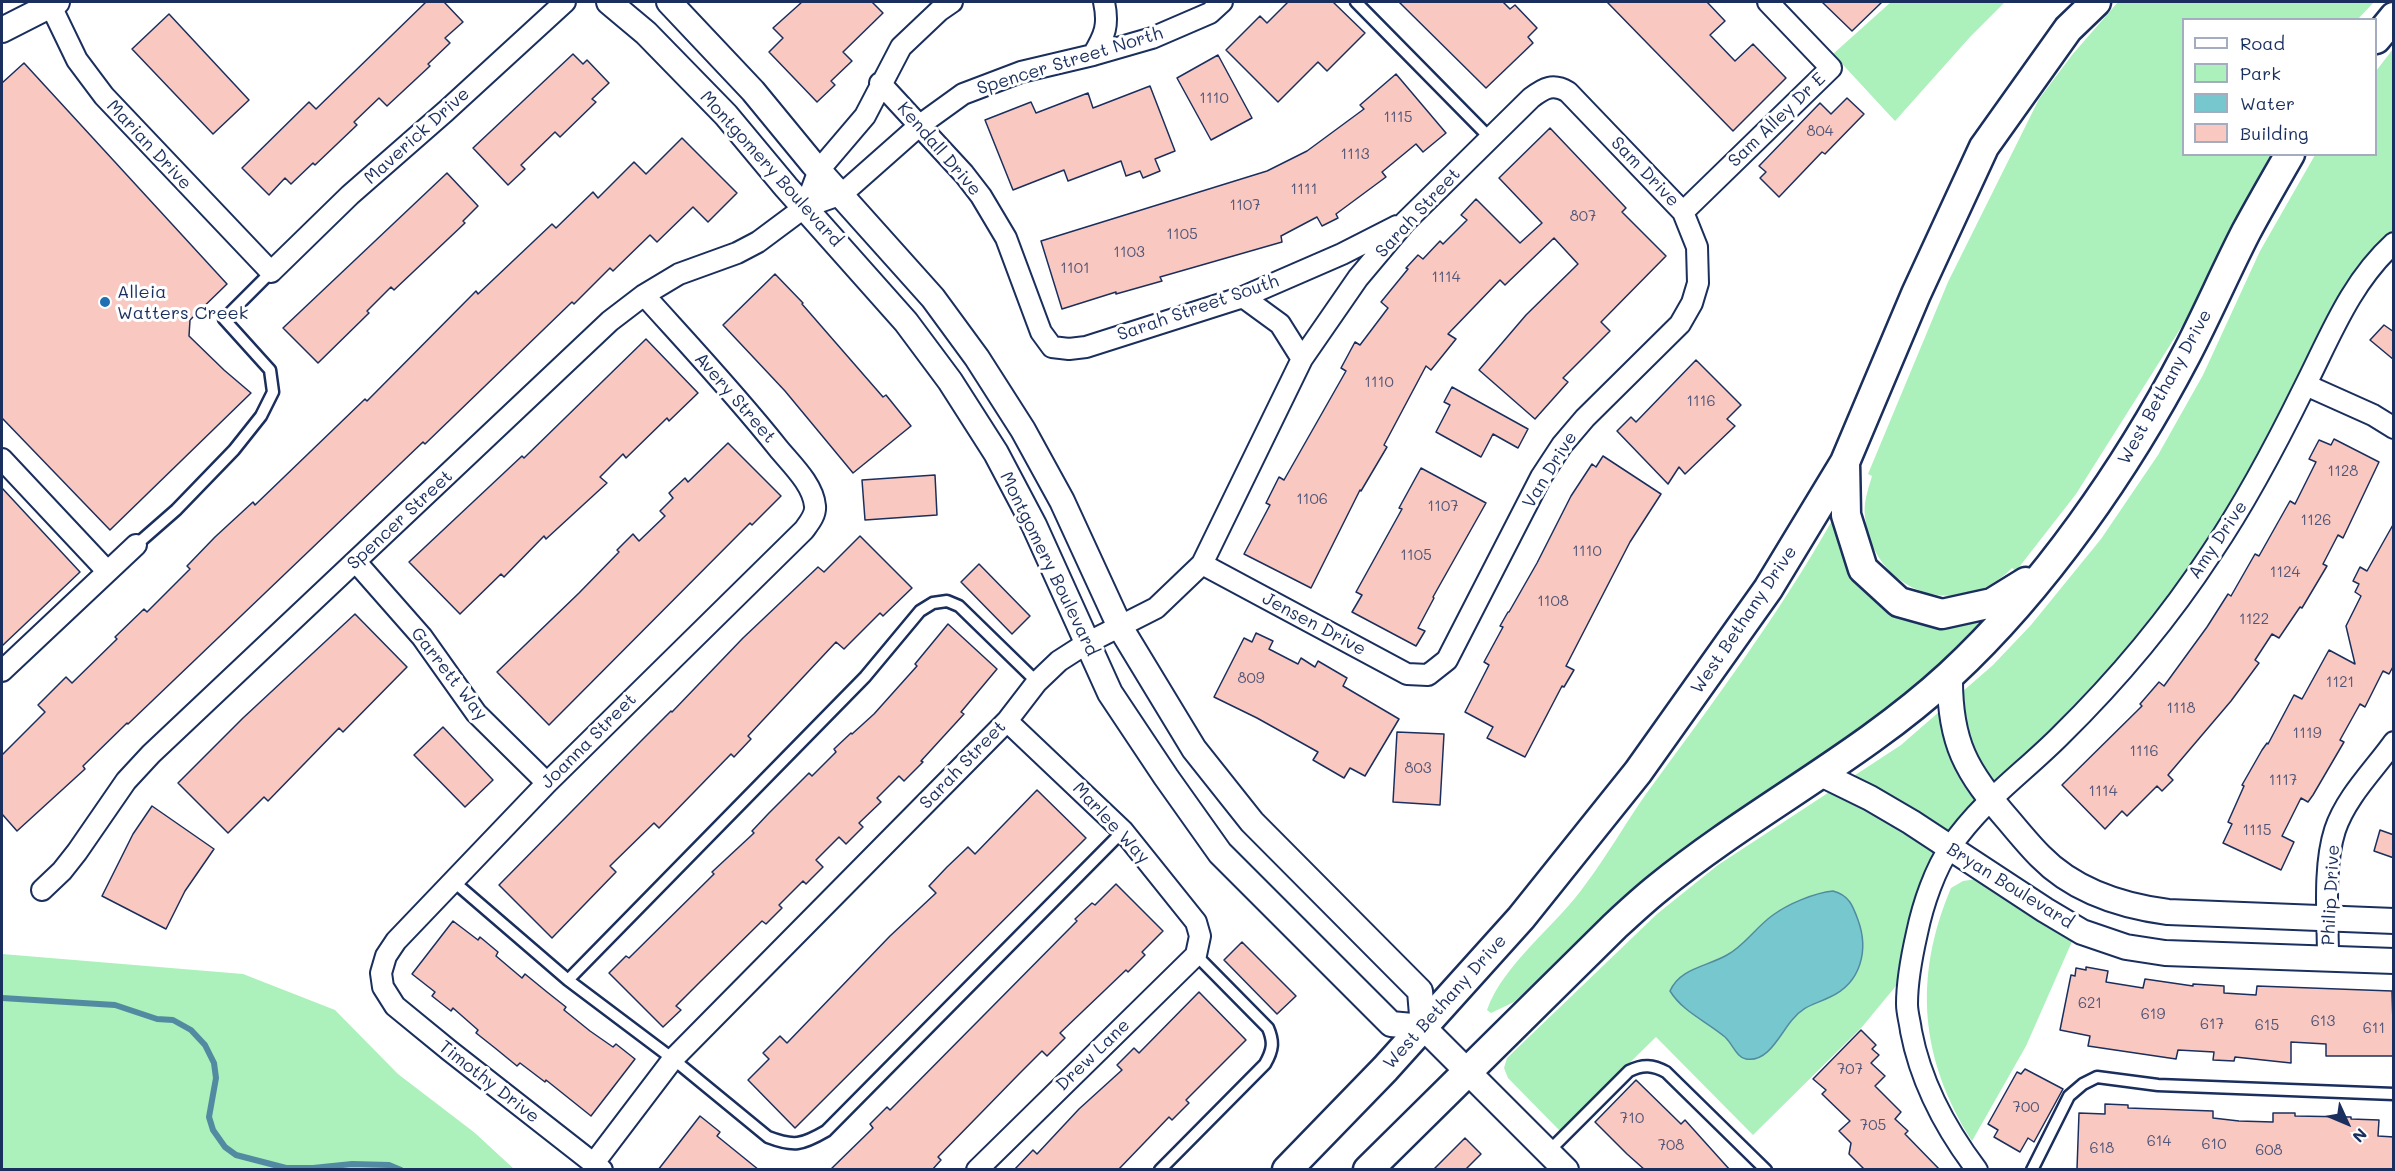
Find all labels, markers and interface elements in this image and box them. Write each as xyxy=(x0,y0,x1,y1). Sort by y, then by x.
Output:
legend xyxy=(2182,18,2377,156)
street label: Spencer Street North xyxy=(975,22,1165,100)
text: Road xyxy=(2240,31,2285,55)
text: Park xyxy=(2240,61,2281,85)
street label: Sam Alley Dr E xyxy=(1724,68,1830,172)
street label: Maverick Drive xyxy=(360,83,474,189)
street label: Montgomery Boulevard xyxy=(695,87,847,251)
house number: 1110 xyxy=(1199,89,1229,107)
text: Water xyxy=(2240,91,2295,115)
street label: Marian Drive xyxy=(102,96,196,194)
street label: Kendall Drive xyxy=(892,98,986,200)
house number: 1115 xyxy=(1384,108,1412,126)
text: Building xyxy=(2240,121,2308,145)
house number: 804 xyxy=(1806,122,1834,140)
street label: Sam Drive xyxy=(1606,132,1684,212)
house number: 1113 xyxy=(1341,145,1369,163)
street label: Sarah Street xyxy=(1371,164,1465,262)
house number: 1111 xyxy=(1291,180,1317,198)
house number: 1107 xyxy=(1229,196,1261,214)
house number: 807 xyxy=(1570,207,1596,225)
house number: 1105 xyxy=(1166,225,1198,243)
house number: 1103 xyxy=(1113,243,1145,261)
house number: 1101 xyxy=(1060,259,1090,277)
house number: 1114 xyxy=(1432,268,1460,286)
street label: Sarah Street South xyxy=(1114,270,1282,346)
place label: Alleia Watters Creek xyxy=(117,281,248,324)
marker: Alleia Watters Creek xyxy=(98,295,112,309)
street label: West Bethany Drive xyxy=(2113,306,2217,468)
street label: Avery Street xyxy=(690,348,780,448)
house number: 1110 xyxy=(1364,373,1394,391)
house number: 1116 xyxy=(1686,392,1716,410)
street label: Van Drive xyxy=(1518,428,1582,512)
house number: 1128 xyxy=(2328,462,2358,480)
street label: Spencer Street xyxy=(343,466,457,574)
street label: Montgomery Boulevard xyxy=(995,468,1103,660)
house number: 1106 xyxy=(1296,490,1328,508)
house number: 1107 xyxy=(1427,497,1459,515)
street label: Amy Drive xyxy=(2184,497,2252,583)
house number: 1126 xyxy=(2301,511,2331,529)
house number: 1110 xyxy=(1572,542,1602,560)
street label: West Bethany Drive xyxy=(1686,542,1802,698)
house number: 1105 xyxy=(1400,546,1432,564)
house number: 1124 xyxy=(2270,563,2300,581)
street label: Jensen Drive xyxy=(1259,588,1369,660)
house number: 1108 xyxy=(1537,592,1569,610)
house number: 1122 xyxy=(2239,610,2269,628)
street label: Garrett Way xyxy=(406,623,492,725)
house number: 809 xyxy=(1237,669,1265,687)
house number: 1121 xyxy=(2326,673,2354,691)
street label: Joanna Street xyxy=(537,689,641,793)
house number: 1118 xyxy=(2166,699,2196,717)
street label: Sarah Street xyxy=(915,716,1011,814)
house number: 1119 xyxy=(2293,724,2321,742)
house number: 1116 xyxy=(2129,742,2159,760)
house number: 803 xyxy=(1404,759,1432,777)
house number: 1117 xyxy=(2269,771,2297,789)
street label: Marlee Way xyxy=(1068,778,1154,868)
house number: 1114 xyxy=(2089,782,2117,800)
house number: 1115 xyxy=(2243,821,2271,839)
street label: Bryan Boulevard xyxy=(1943,838,2077,934)
street label: Philip Drive xyxy=(2318,844,2344,946)
street label: West Bethany Drive xyxy=(1379,930,1511,1074)
house number: 621 xyxy=(2078,994,2102,1012)
house number: 619 xyxy=(2141,1005,2165,1023)
house number: 613 xyxy=(2311,1012,2335,1030)
street label: Drew Lane xyxy=(1052,1015,1134,1095)
house number: 617 xyxy=(2200,1015,2224,1033)
house number: 615 xyxy=(2255,1016,2279,1034)
house number: 611 xyxy=(2363,1019,2385,1037)
street label: Timothy Drive xyxy=(435,1036,543,1128)
house number: 707 xyxy=(1837,1060,1863,1078)
north arrow xyxy=(2317,1093,2377,1153)
house number: 700 xyxy=(2013,1098,2039,1116)
house number: 710 xyxy=(1620,1109,1644,1127)
house number: 705 xyxy=(1860,1116,1886,1134)
text: N xyxy=(2349,1124,2372,1148)
house number: 614 xyxy=(2147,1132,2171,1150)
house number: 610 xyxy=(2201,1135,2227,1153)
house number: 708 xyxy=(1658,1136,1684,1154)
house number: 618 xyxy=(2090,1139,2114,1157)
house number: 608 xyxy=(2255,1141,2283,1159)

